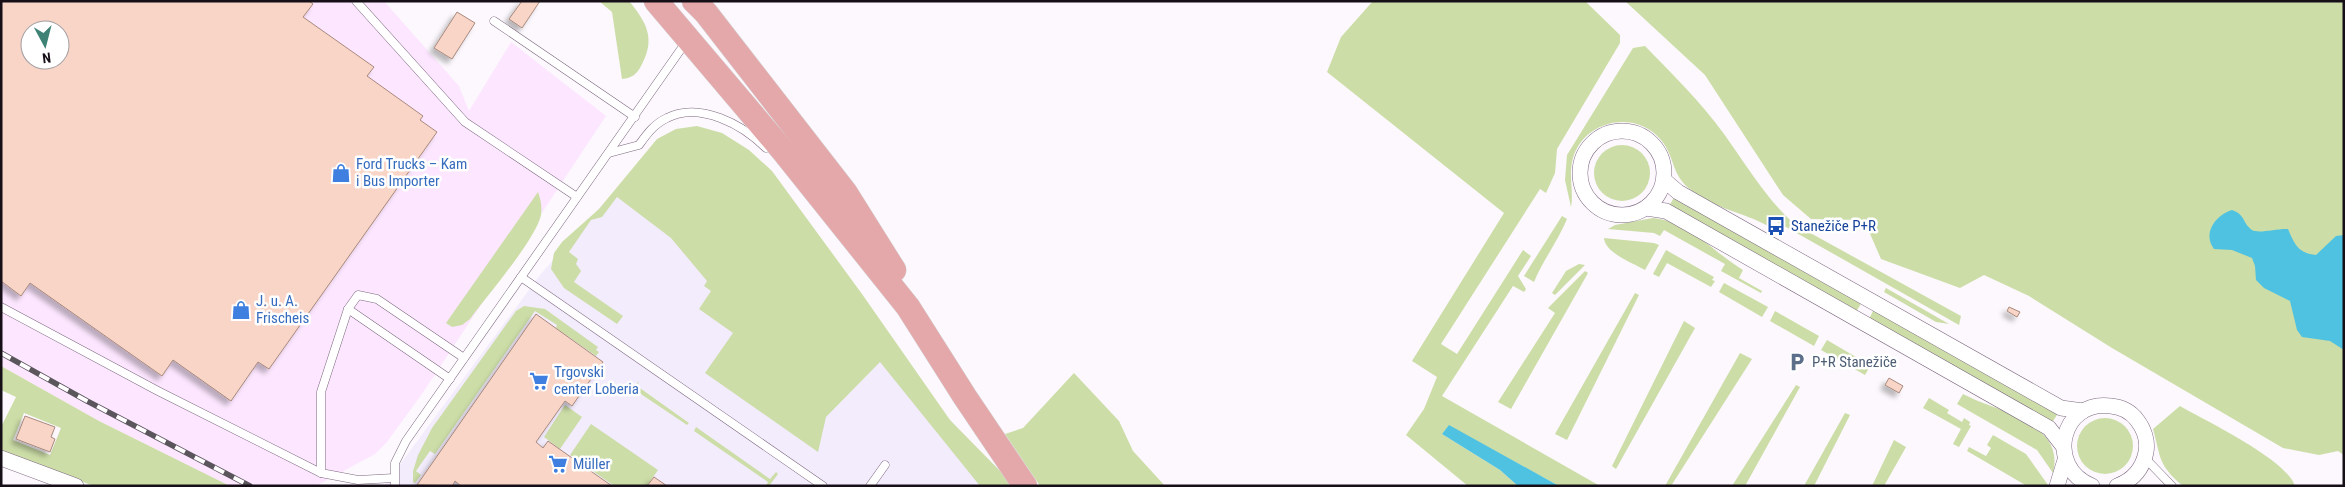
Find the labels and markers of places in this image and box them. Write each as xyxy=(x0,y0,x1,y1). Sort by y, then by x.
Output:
place label: Ford Trucks – Kam i Bus Importer xyxy=(356,155,467,190)
shop icon: Ford Trucks – Kam i Bus Importer xyxy=(330,162,352,184)
bus stop icon: Stanežiče P+R xyxy=(1765,215,1787,237)
place label: Stanežiče P+R xyxy=(1791,217,1876,235)
place label: J. u. A. Frischeis xyxy=(256,292,310,327)
shop icon: J. u. A. Frischeis xyxy=(230,299,252,321)
parking icon: P+R Stanežiče xyxy=(1786,351,1808,373)
place label: P+R Stanežiče xyxy=(1812,353,1897,371)
place label: Trgovski center Loberia xyxy=(554,363,639,398)
supermarket icon: Trgovski center Loberia xyxy=(528,370,550,392)
supermarket icon: Müller xyxy=(547,453,569,475)
place label: Müller xyxy=(573,455,610,473)

